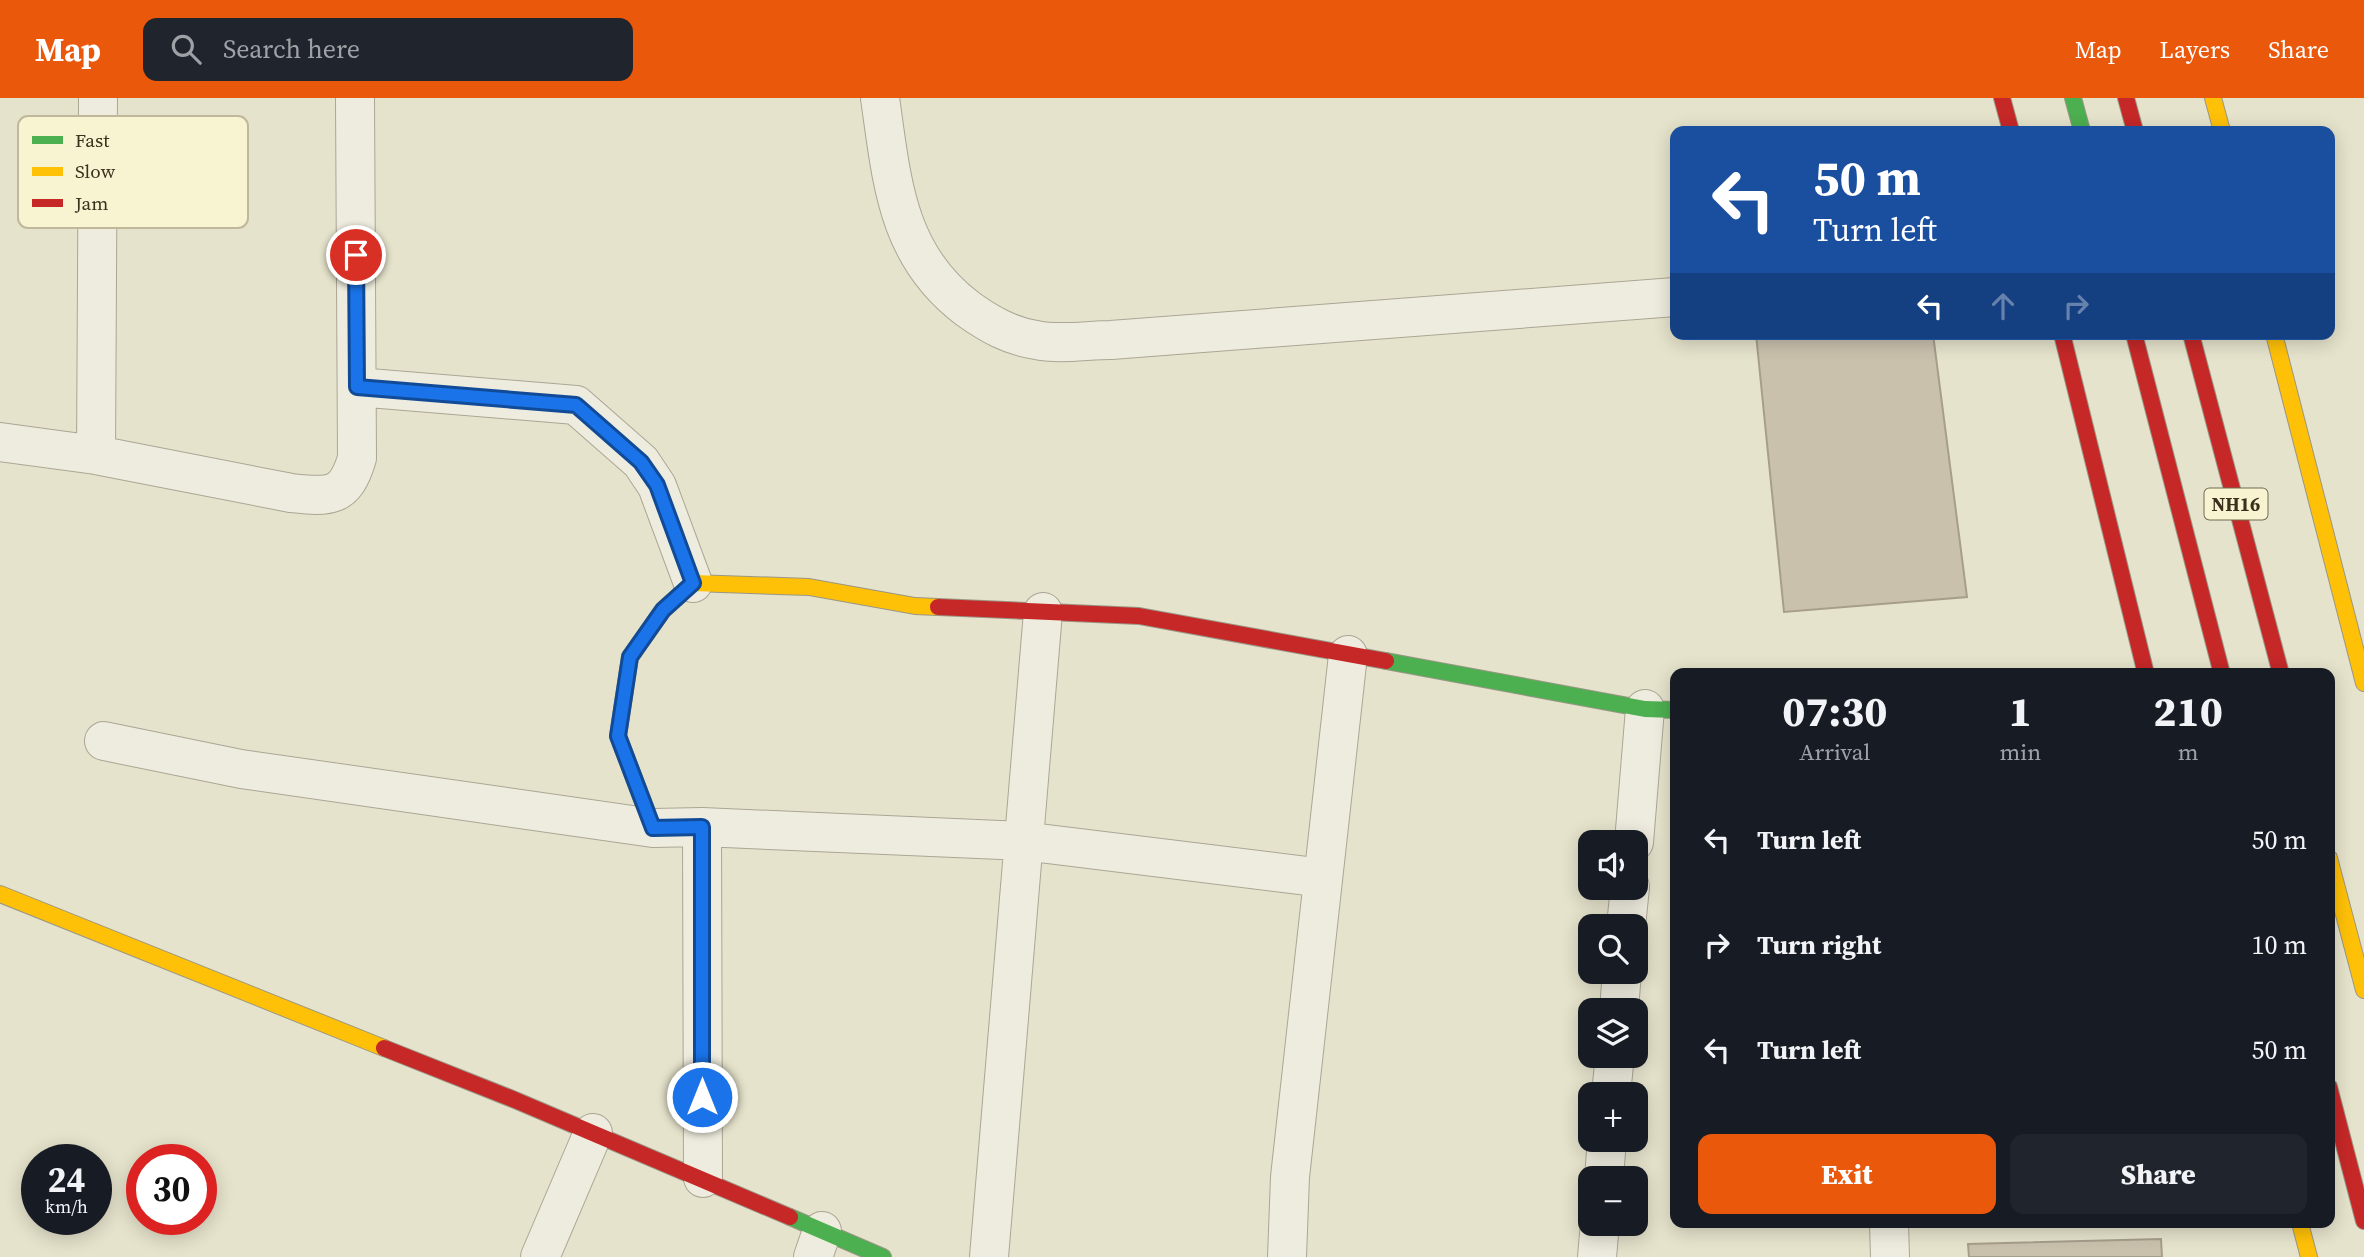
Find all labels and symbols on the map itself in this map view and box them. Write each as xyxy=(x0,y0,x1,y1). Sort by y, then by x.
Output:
legend xyxy=(18,116,248,228)
text: Fast xyxy=(75,127,110,153)
text: Slow xyxy=(75,158,116,184)
text: Jam xyxy=(74,190,108,216)
pin xyxy=(326,225,386,285)
road number: NH16 xyxy=(2204,488,2268,520)
position arrow xyxy=(665,1060,739,1134)
speed limit sign: 30 xyxy=(126,1144,217,1235)

